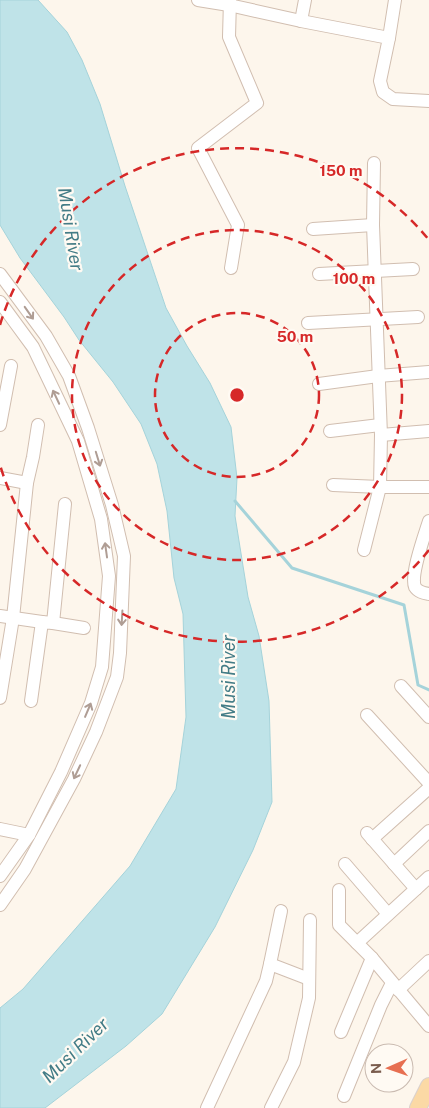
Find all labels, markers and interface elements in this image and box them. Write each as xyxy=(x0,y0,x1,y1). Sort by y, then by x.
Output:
text: 150 m xyxy=(319,162,363,179)
water label: Musi River xyxy=(54,186,88,272)
text: 100 m xyxy=(333,270,375,287)
one-way arrow xyxy=(24,305,34,319)
text: 50 m xyxy=(277,328,313,345)
centre of rings xyxy=(228,386,246,404)
one-way arrow xyxy=(51,390,61,405)
one-way arrow xyxy=(93,450,103,466)
one-way arrow xyxy=(101,543,111,559)
one-way arrow xyxy=(117,609,127,625)
water label: Musi River xyxy=(218,635,239,719)
one-way arrow xyxy=(84,703,94,718)
one-way arrow xyxy=(72,764,82,779)
water label: Musi River xyxy=(37,1013,113,1087)
north arrow xyxy=(364,1043,414,1093)
text: N xyxy=(368,1063,384,1074)

